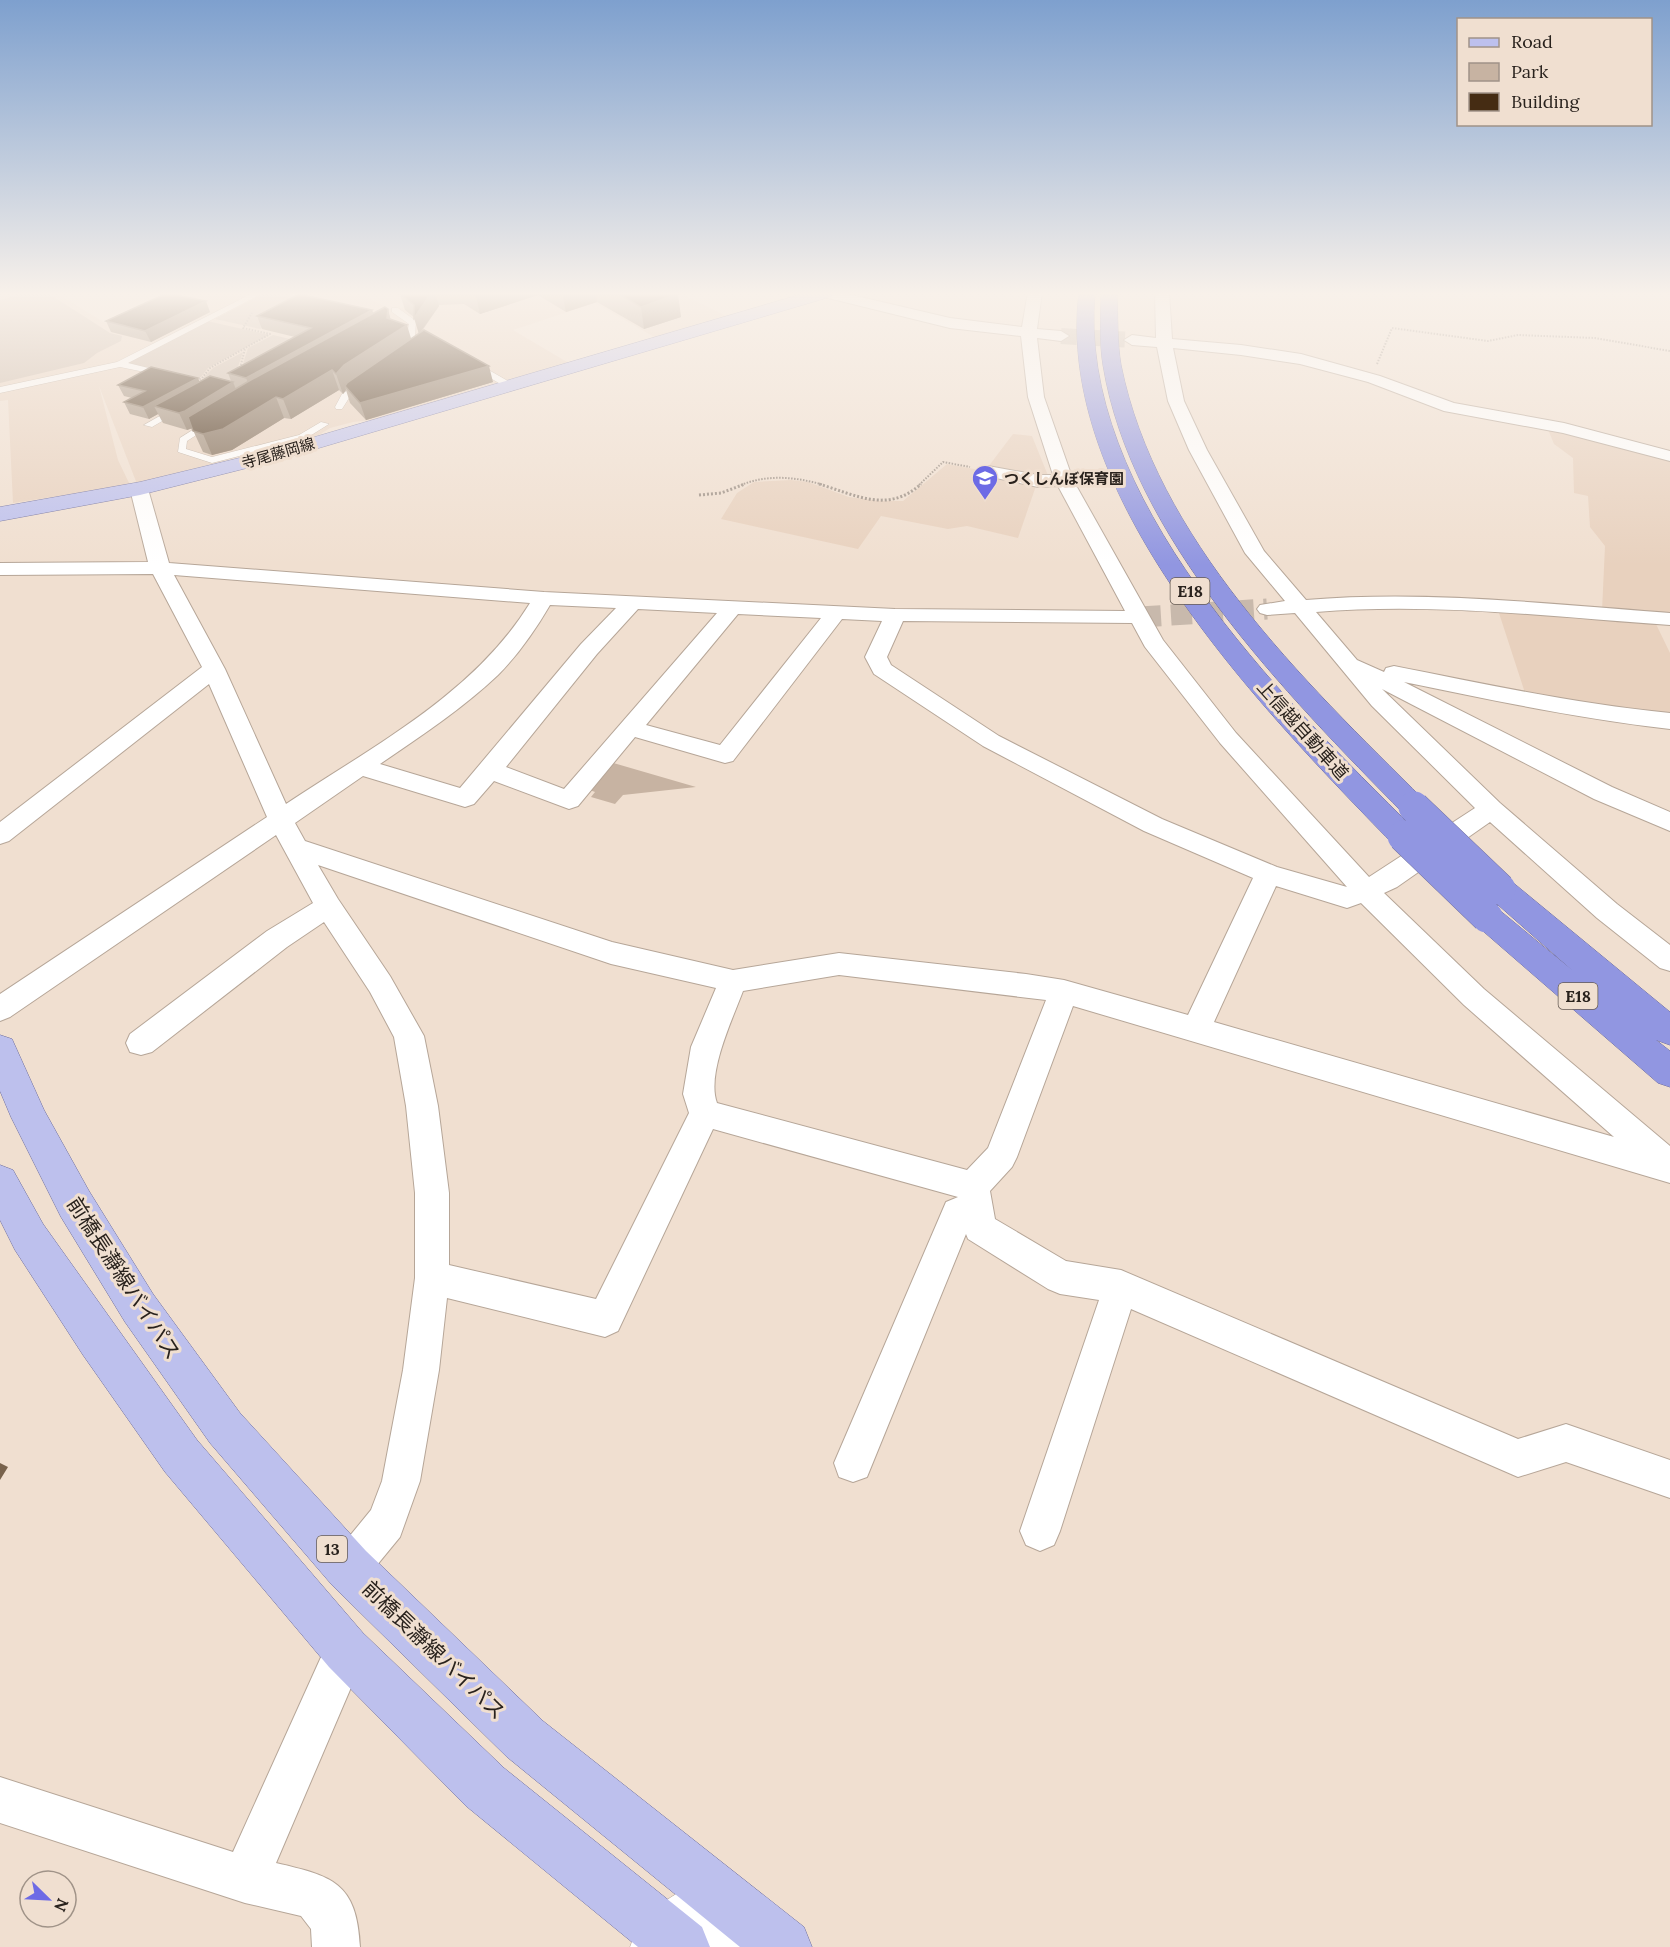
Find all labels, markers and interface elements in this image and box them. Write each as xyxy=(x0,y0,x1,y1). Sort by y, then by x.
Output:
legend xyxy=(1457,18,1652,126)
text: Road xyxy=(1511,30,1553,53)
text: Park xyxy=(1511,60,1549,83)
text: Building xyxy=(1511,90,1581,113)
street label: 寺尾藤岡線 xyxy=(239,434,317,472)
school or university icon: つくしんぼ保育園 xyxy=(970,463,1000,501)
place label: つくしんぼ保育園 xyxy=(1004,469,1124,488)
road number: E18 xyxy=(1170,578,1210,604)
street label: 上信越自動車道 xyxy=(1252,675,1354,785)
road number: E18 xyxy=(1558,983,1598,1009)
street label: 前橋長瀞線バイパス xyxy=(61,1192,187,1364)
road number: 13 xyxy=(317,1536,347,1562)
street label: 前橋長瀞線バイパス xyxy=(357,1575,511,1725)
north arrow xyxy=(18,1869,78,1929)
text: N xyxy=(50,1895,73,1915)

